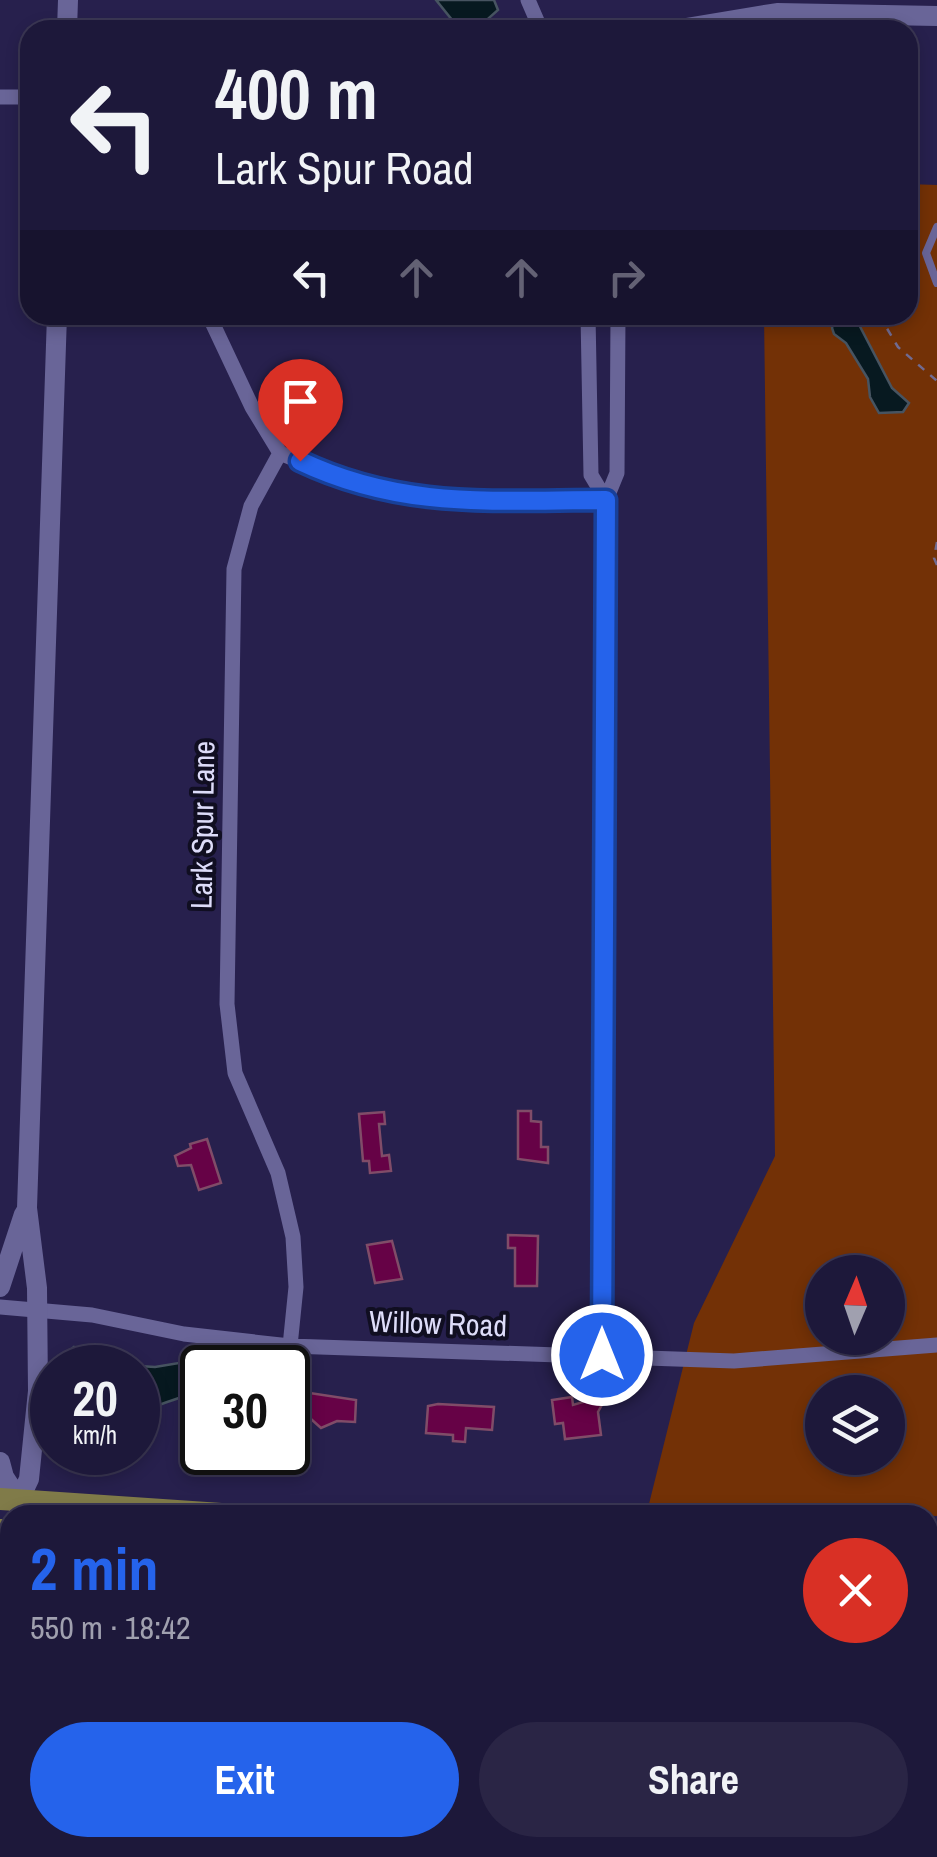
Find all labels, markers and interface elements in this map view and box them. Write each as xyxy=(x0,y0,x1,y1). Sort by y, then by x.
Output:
text: 400 m xyxy=(215,47,378,141)
icon: left xyxy=(50,60,180,190)
text: Lark Spur Road xyxy=(215,137,473,198)
icon: left xyxy=(284,250,339,305)
icon: ahead xyxy=(389,250,444,305)
icon: ahead xyxy=(494,250,549,305)
icon: right xyxy=(599,250,654,305)
pin xyxy=(258,359,343,462)
icon: arrive xyxy=(273,374,328,429)
street label: Lark Spur Lane xyxy=(181,741,223,909)
north arrow xyxy=(805,1255,905,1355)
map controls xyxy=(805,1255,905,1475)
street label: Willow Road xyxy=(368,1301,508,1345)
position arrow xyxy=(550,1303,654,1407)
speed limit sign: 30 xyxy=(180,1345,310,1475)
text: 20 xyxy=(72,1364,118,1432)
button: layers xyxy=(805,1375,905,1475)
text: km/h xyxy=(73,1418,117,1452)
text: 2 min xyxy=(30,1528,159,1609)
button: close xyxy=(803,1538,908,1643)
text: 550 m · 18:42 xyxy=(30,1606,190,1649)
button: Exit xyxy=(30,1722,459,1837)
button: Share xyxy=(479,1722,908,1837)

